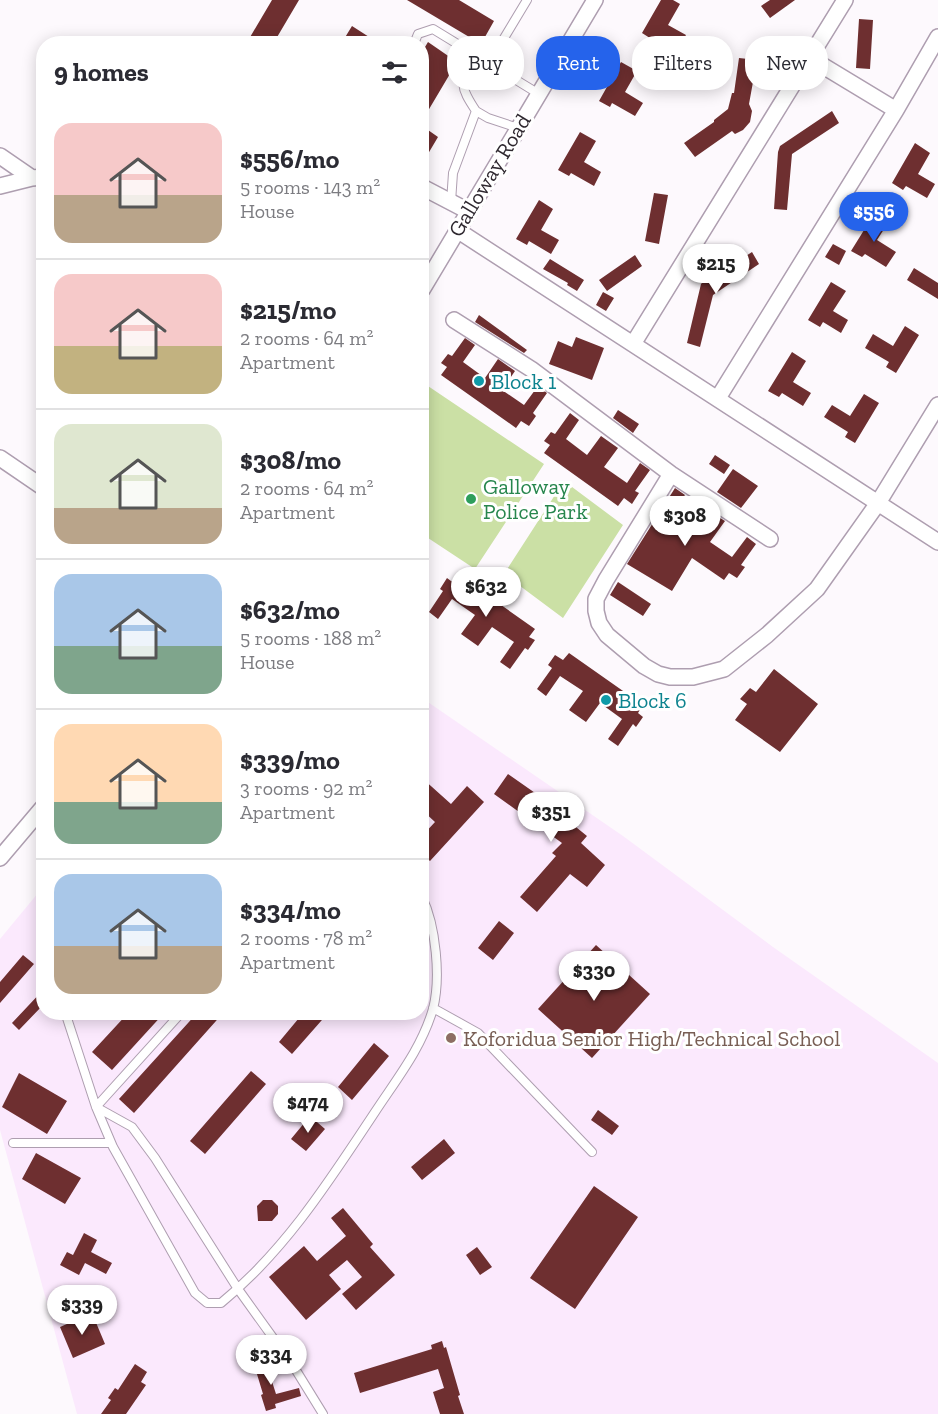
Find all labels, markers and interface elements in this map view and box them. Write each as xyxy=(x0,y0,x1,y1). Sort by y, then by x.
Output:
chip: Buy xyxy=(447,36,524,90)
chip: Rent xyxy=(536,36,620,90)
chip: Filters xyxy=(632,36,733,90)
chip: New xyxy=(745,36,828,90)
text: 9 homes xyxy=(54,56,149,88)
icon: filters xyxy=(378,56,411,89)
street label: Galloway Road xyxy=(442,109,537,242)
text: $556/mo xyxy=(240,143,339,175)
icon: home xyxy=(102,147,174,219)
text: 5 rooms · 143 m² xyxy=(240,175,380,199)
pin: $556 xyxy=(838,192,910,243)
text: House xyxy=(240,199,294,223)
text: $556 xyxy=(853,199,895,223)
pin: $215 xyxy=(680,244,752,295)
text: $215 xyxy=(696,251,736,275)
text: $215/mo xyxy=(240,294,336,326)
icon: home xyxy=(102,298,174,370)
text: 2 rooms · 64 m² xyxy=(240,326,373,350)
text: Apartment xyxy=(240,350,335,374)
place label: Block 1 xyxy=(491,368,557,395)
marker: Block 1 xyxy=(472,374,486,388)
text: $308/mo xyxy=(240,444,341,476)
icon: home xyxy=(102,448,174,520)
place label: Galloway Police Park xyxy=(483,473,588,525)
text: 2 rooms · 64 m² xyxy=(240,476,373,500)
marker: Galloway Police Park xyxy=(464,492,478,506)
pin: $308 xyxy=(649,496,721,547)
text: Apartment xyxy=(240,500,335,524)
text: $308 xyxy=(664,503,706,527)
pin: $632 xyxy=(450,567,522,618)
text: $632 xyxy=(465,574,507,598)
text: $632/mo xyxy=(240,594,340,626)
icon: home xyxy=(102,598,174,670)
text: 5 rooms · 188 m² xyxy=(240,626,381,650)
text: House xyxy=(240,650,294,674)
place label: Block 6 xyxy=(618,687,687,714)
marker: Block 6 xyxy=(599,693,613,707)
text: $339/mo xyxy=(240,744,340,776)
icon: home xyxy=(102,748,174,820)
text: 3 rooms · 92 m² xyxy=(240,776,372,800)
pin: $351 xyxy=(515,792,587,843)
text: $351 xyxy=(532,799,571,823)
text: Apartment xyxy=(240,800,335,824)
text: $334/mo xyxy=(240,894,341,926)
icon: home xyxy=(102,898,174,970)
text: 2 rooms · 78 m² xyxy=(240,926,372,950)
text: Apartment xyxy=(240,950,335,974)
pin: $330 xyxy=(558,951,630,1002)
text: $330 xyxy=(573,958,615,982)
place label: Koforidua Senior High/Technical School xyxy=(463,1025,840,1052)
marker: Koforidua Senior High/Technical School xyxy=(444,1031,458,1045)
pin: $474 xyxy=(272,1083,344,1134)
text: $474 xyxy=(287,1090,329,1114)
pin: $339 xyxy=(46,1285,118,1336)
text: $339 xyxy=(61,1292,103,1316)
pin: $334 xyxy=(235,1335,307,1386)
text: $334 xyxy=(250,1342,292,1366)

